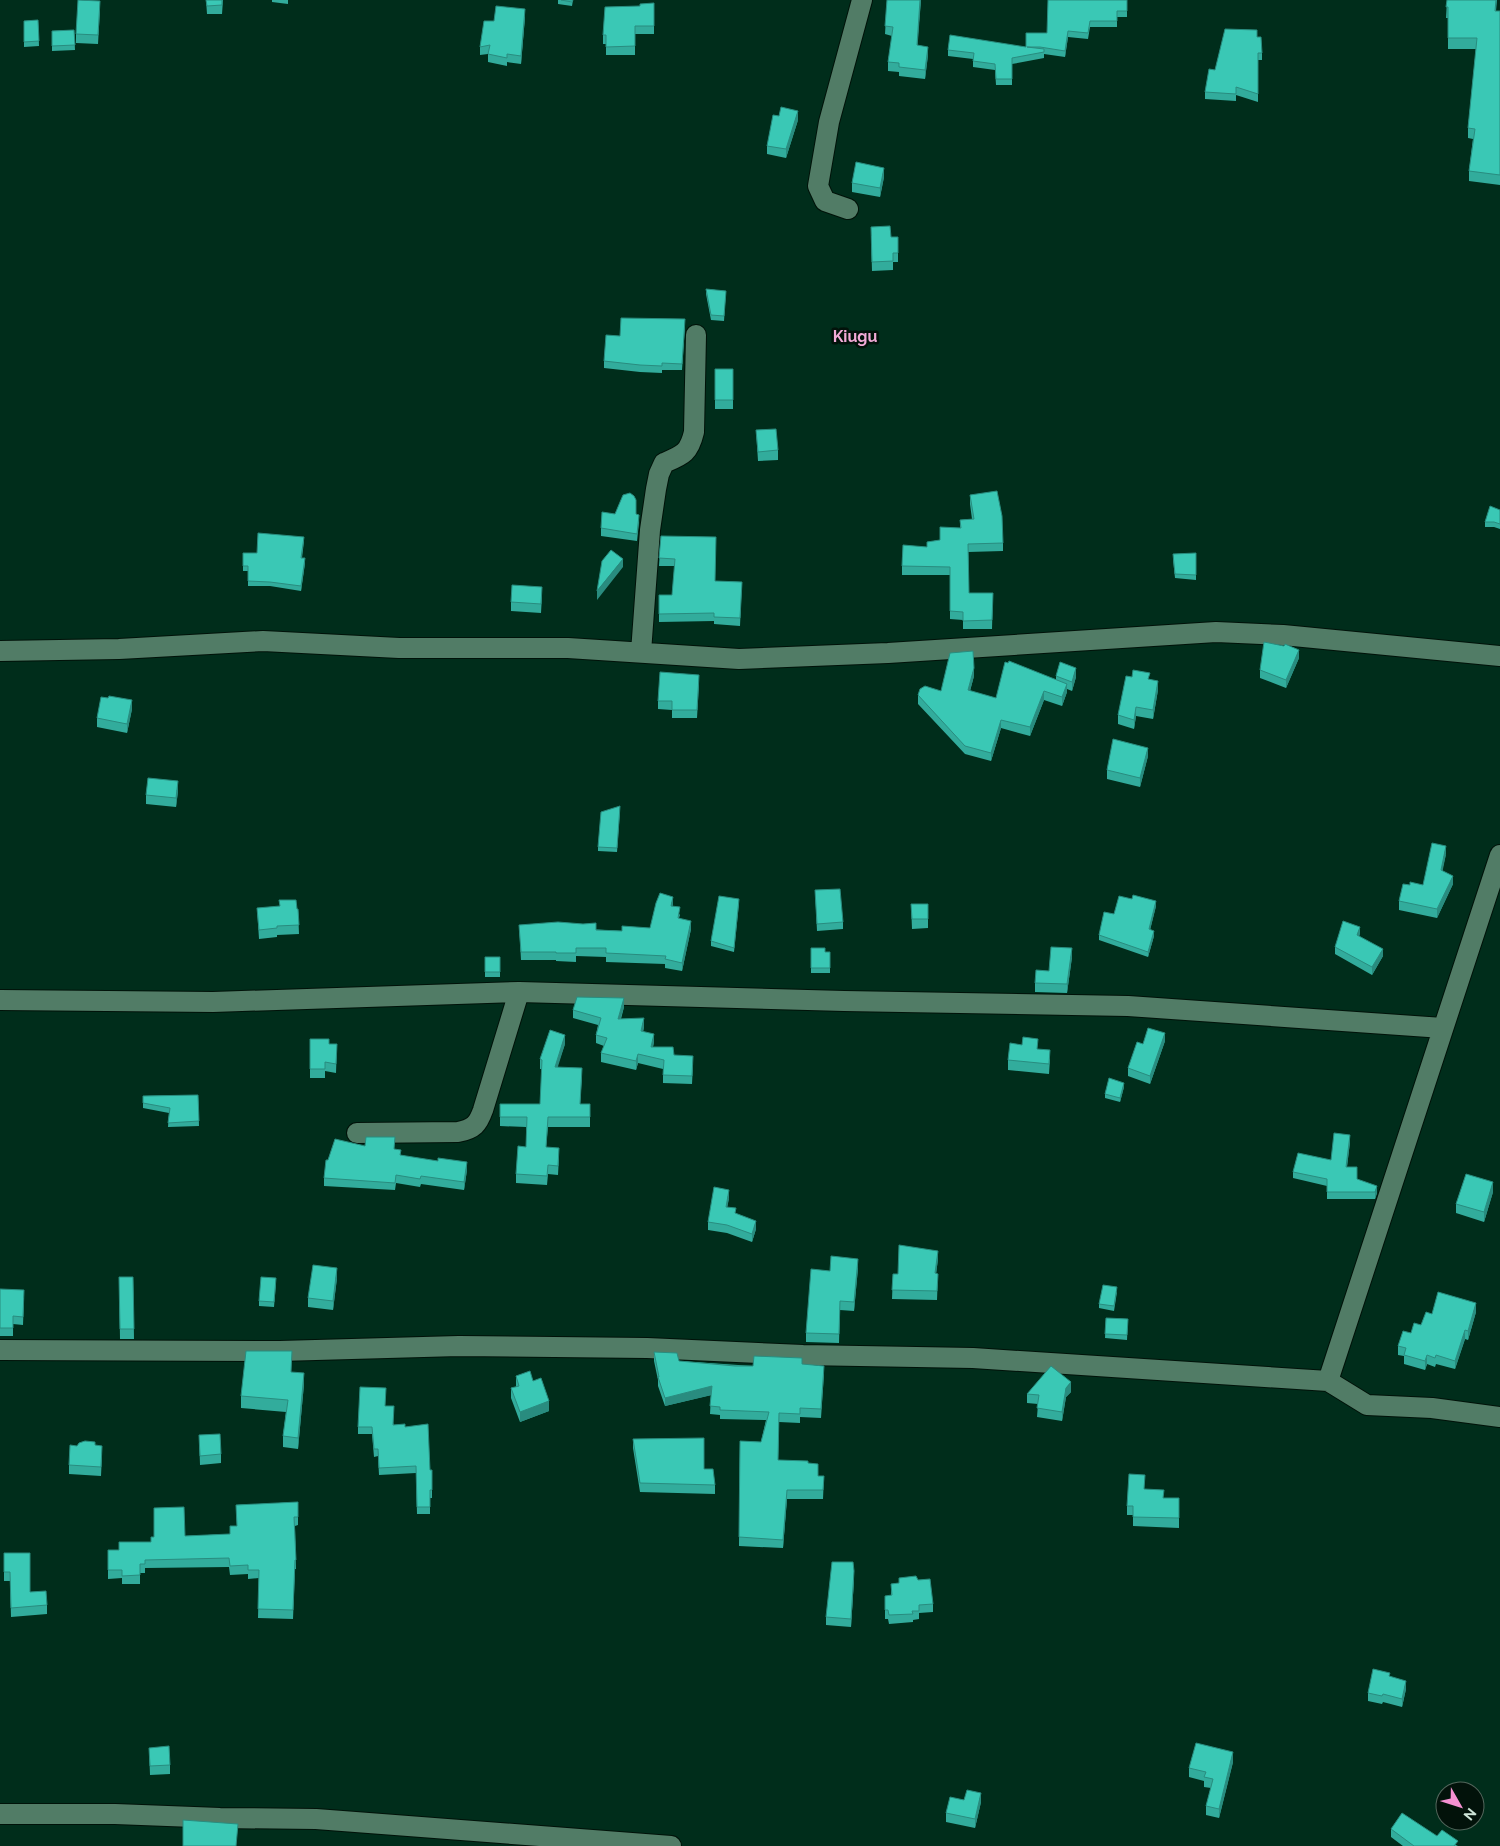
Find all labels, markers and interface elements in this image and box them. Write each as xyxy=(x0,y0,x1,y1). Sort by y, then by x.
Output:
district label: Kiugu xyxy=(833,327,877,346)
north arrow xyxy=(1435,1781,1485,1831)
text: N xyxy=(1461,1805,1480,1823)

